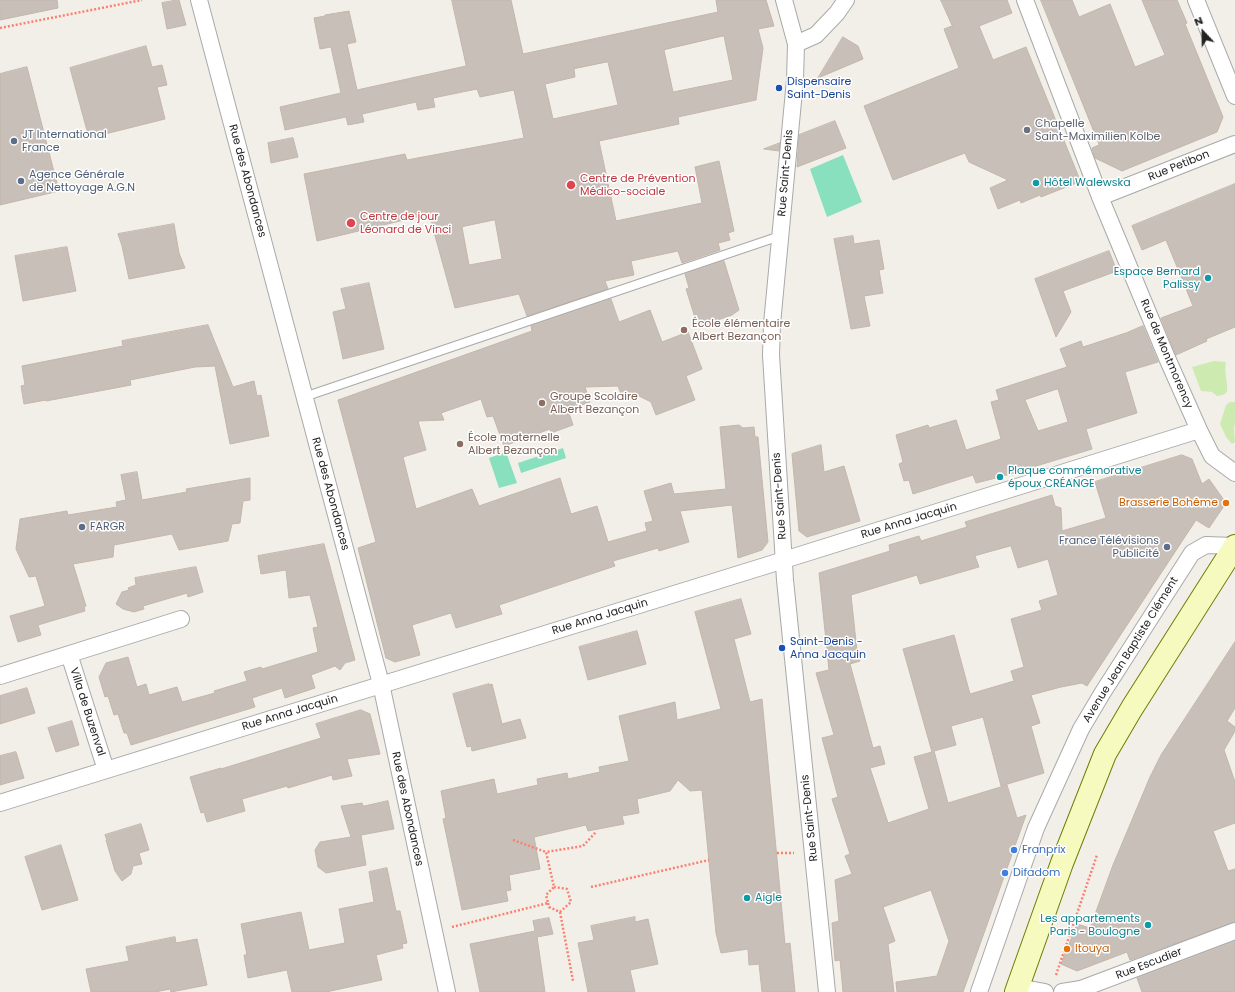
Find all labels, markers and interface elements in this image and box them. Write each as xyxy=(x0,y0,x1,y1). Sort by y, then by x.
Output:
north arrow xyxy=(1183,12,1223,52)
text: N xyxy=(1192,12,1205,30)
place label: Dispensaire Saint-Denis xyxy=(787,75,851,101)
marker: Dispensaire Saint-Denis xyxy=(774,83,784,93)
place label: Chapelle Saint-Maximilien Kolbe xyxy=(1035,117,1160,143)
street label: Rue des Abondances xyxy=(226,123,268,239)
marker: Chapelle Saint-Maximilien Kolbe xyxy=(1022,125,1032,135)
place label: JT International France xyxy=(22,128,107,154)
street label: Rue Saint-Denis xyxy=(776,129,796,217)
marker: JT International France xyxy=(9,136,19,146)
street label: Rue Petibon xyxy=(1146,148,1212,184)
place label: Agence Générale de Nettoyage A.G.N xyxy=(29,168,135,194)
place label: Centre de Prévention Médico-sociale xyxy=(580,172,696,198)
marker: Agence Générale de Nettoyage A.G.N xyxy=(16,176,26,186)
place label: Hôtel Walewska xyxy=(1044,176,1131,190)
marker: Hôtel Walewska xyxy=(1031,178,1041,188)
marker: Centre de Prévention Médico-sociale xyxy=(565,179,577,191)
place label: Centre de jour Léonard de Vinci xyxy=(360,210,451,236)
marker: Centre de jour Léonard de Vinci xyxy=(345,217,357,229)
place label: Espace Bernard Palissy xyxy=(1114,265,1200,291)
marker: Espace Bernard Palissy xyxy=(1203,273,1213,283)
street label: Rue de Montmorency xyxy=(1137,297,1195,411)
place label: École élémentaire Albert Bezançon xyxy=(692,317,790,343)
marker: École élémentaire Albert Bezançon xyxy=(679,325,689,335)
place label: Groupe Scolaire Albert Bezançon xyxy=(550,390,639,416)
marker: Groupe Scolaire Albert Bezançon xyxy=(537,398,547,408)
place label: École maternelle Albert Bezançon xyxy=(468,431,560,457)
street label: Rue des Abondances xyxy=(309,436,351,552)
marker: École maternelle Albert Bezançon xyxy=(455,439,465,449)
street label: Rue Saint-Denis xyxy=(770,452,790,540)
place label: Plaque commémorative époux CRÉANGE xyxy=(1008,464,1142,490)
marker: Plaque commémorative époux CRÉANGE xyxy=(995,472,1005,482)
place label: Brasserie Bohême xyxy=(1119,496,1218,510)
marker: Brasserie Bohême xyxy=(1221,498,1231,508)
street label: Rue Anna Jacquin xyxy=(859,500,959,542)
place label: FARGR xyxy=(90,520,125,534)
marker: FARGR xyxy=(77,522,87,532)
place label: France Télévisions Publicité xyxy=(1059,534,1159,560)
marker: France Télévisions Publicité xyxy=(1162,542,1172,552)
street label: Avenue Jean Baptiste Clément xyxy=(1081,575,1181,725)
street label: Rue Anna Jacquin xyxy=(550,596,650,638)
place label: Saint-Denis - Anna Jacquin xyxy=(790,635,866,661)
marker: Saint-Denis - Anna Jacquin xyxy=(777,643,787,653)
street label: Villa de Buzenval xyxy=(66,666,108,758)
street label: Rue Anna Jacquin xyxy=(240,692,340,734)
street label: Rue des Abondances xyxy=(388,751,426,867)
street label: Rue Saint-Denis xyxy=(799,774,821,862)
place label: Franprix xyxy=(1022,843,1066,857)
marker: Franprix xyxy=(1009,845,1019,855)
place label: Difadom xyxy=(1013,866,1060,880)
marker: Difadom xyxy=(1000,868,1010,878)
place label: Aigle xyxy=(755,891,782,905)
marker: Aigle xyxy=(742,893,752,903)
place label: Les appartements Paris - Boulogne xyxy=(1040,912,1140,938)
marker: Les appartements Paris - Boulogne xyxy=(1143,920,1153,930)
place label: Itouya xyxy=(1075,942,1109,956)
marker: Itouya xyxy=(1062,944,1072,954)
street label: Rue Escudier xyxy=(1114,945,1184,983)

